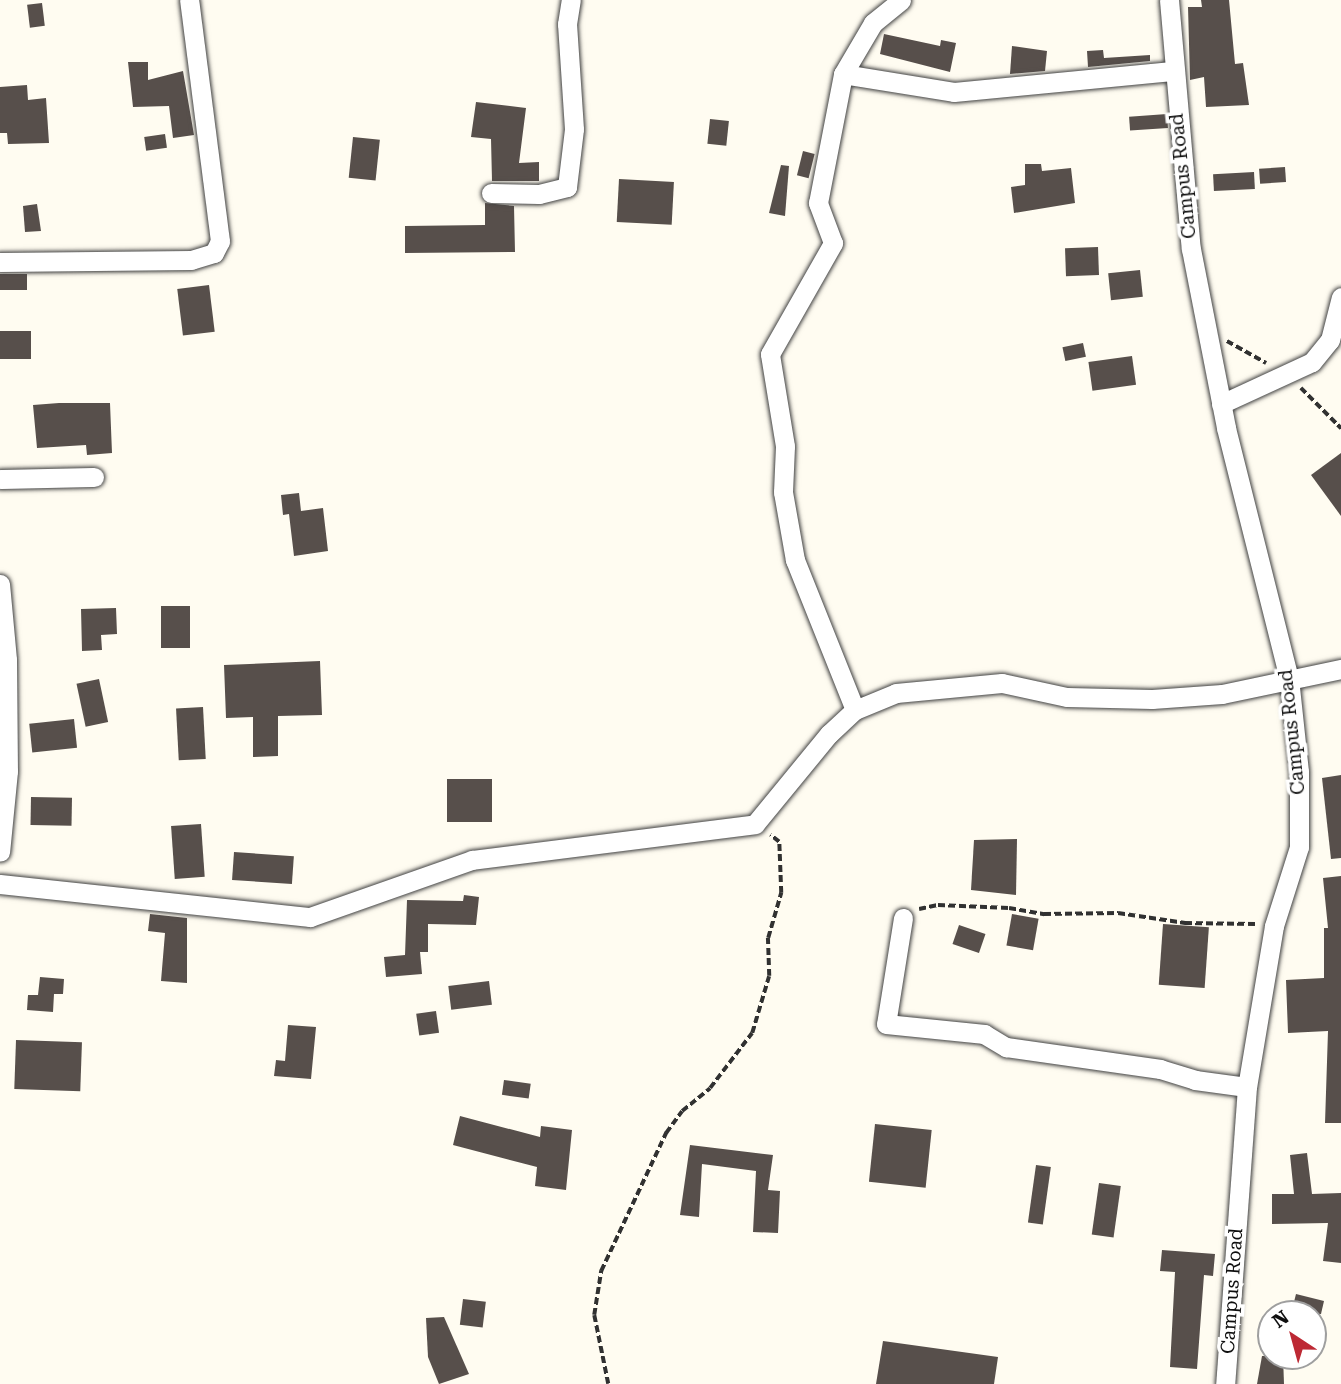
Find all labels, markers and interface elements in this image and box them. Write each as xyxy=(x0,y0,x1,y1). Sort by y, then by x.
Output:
street label: Campus Road xyxy=(1165,112,1201,240)
street label: Campus Road xyxy=(1274,668,1310,796)
street label: Campus Road xyxy=(1216,1227,1248,1355)
north arrow xyxy=(1257,1300,1327,1370)
text: N xyxy=(1268,1306,1293,1333)

